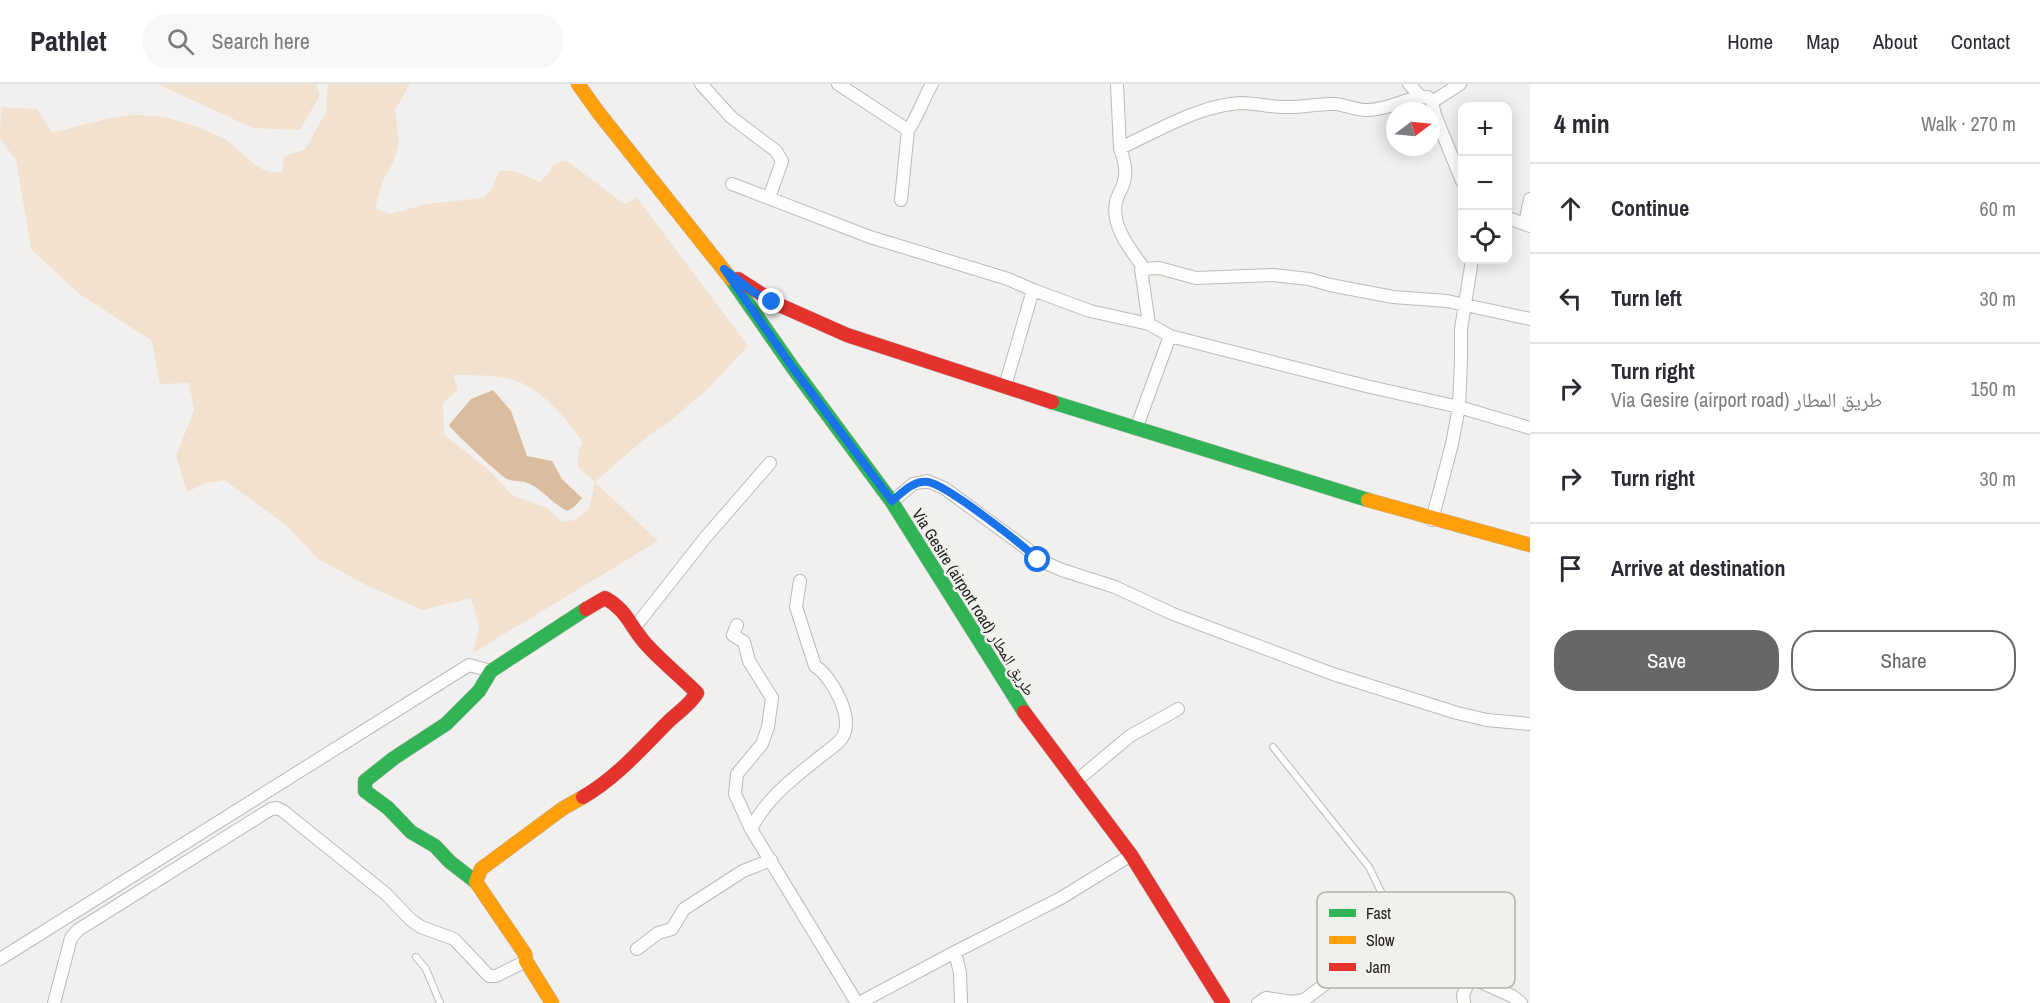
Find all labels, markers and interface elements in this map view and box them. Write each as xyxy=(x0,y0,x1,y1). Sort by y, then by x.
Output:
search box xyxy=(143,14,563,68)
text: Pathlet xyxy=(30,22,107,60)
icon: search xyxy=(164,25,197,58)
text: Search here xyxy=(212,26,310,56)
text: Home xyxy=(1727,27,1773,56)
text: Map xyxy=(1806,27,1840,56)
text: About xyxy=(1873,27,1918,56)
text: Contact xyxy=(1951,27,2010,56)
north arrow xyxy=(1386,102,1440,156)
map controls xyxy=(1458,102,1512,264)
button: + xyxy=(1458,102,1512,156)
text: 4 min xyxy=(1554,106,1610,141)
text: Walk · 270 m xyxy=(1921,110,2016,137)
button: − xyxy=(1458,156,1512,210)
icon: ahead xyxy=(1554,192,1587,225)
text: Continue xyxy=(1611,193,1689,223)
text: 60 m xyxy=(1980,195,2016,222)
button: locate xyxy=(1458,210,1512,264)
icon: left xyxy=(1554,282,1587,315)
text: Turn left xyxy=(1611,283,1682,313)
text: 30 m xyxy=(1980,285,2016,312)
route end xyxy=(758,288,784,314)
text: Turn right xyxy=(1611,356,1695,386)
icon: right xyxy=(1554,372,1587,405)
text: 150 m xyxy=(1970,375,2016,402)
text: Via Gesire (airport road) طريق المطار xyxy=(1611,386,1882,413)
icon: right xyxy=(1554,462,1587,495)
text: Turn right xyxy=(1611,463,1695,493)
text: 30 m xyxy=(1980,465,2016,492)
street label: Via Gesire (airport road) طريق المطار xyxy=(907,504,1041,700)
route start xyxy=(1024,546,1050,572)
icon: arrive xyxy=(1554,552,1587,585)
text: Arrive at destination xyxy=(1611,553,1785,583)
button: Save xyxy=(1554,630,1779,691)
button: Share xyxy=(1791,630,2016,691)
legend xyxy=(1317,892,1515,988)
text: Fast xyxy=(1366,902,1391,924)
text: Slow xyxy=(1366,929,1395,951)
text: Jam xyxy=(1366,956,1391,978)

